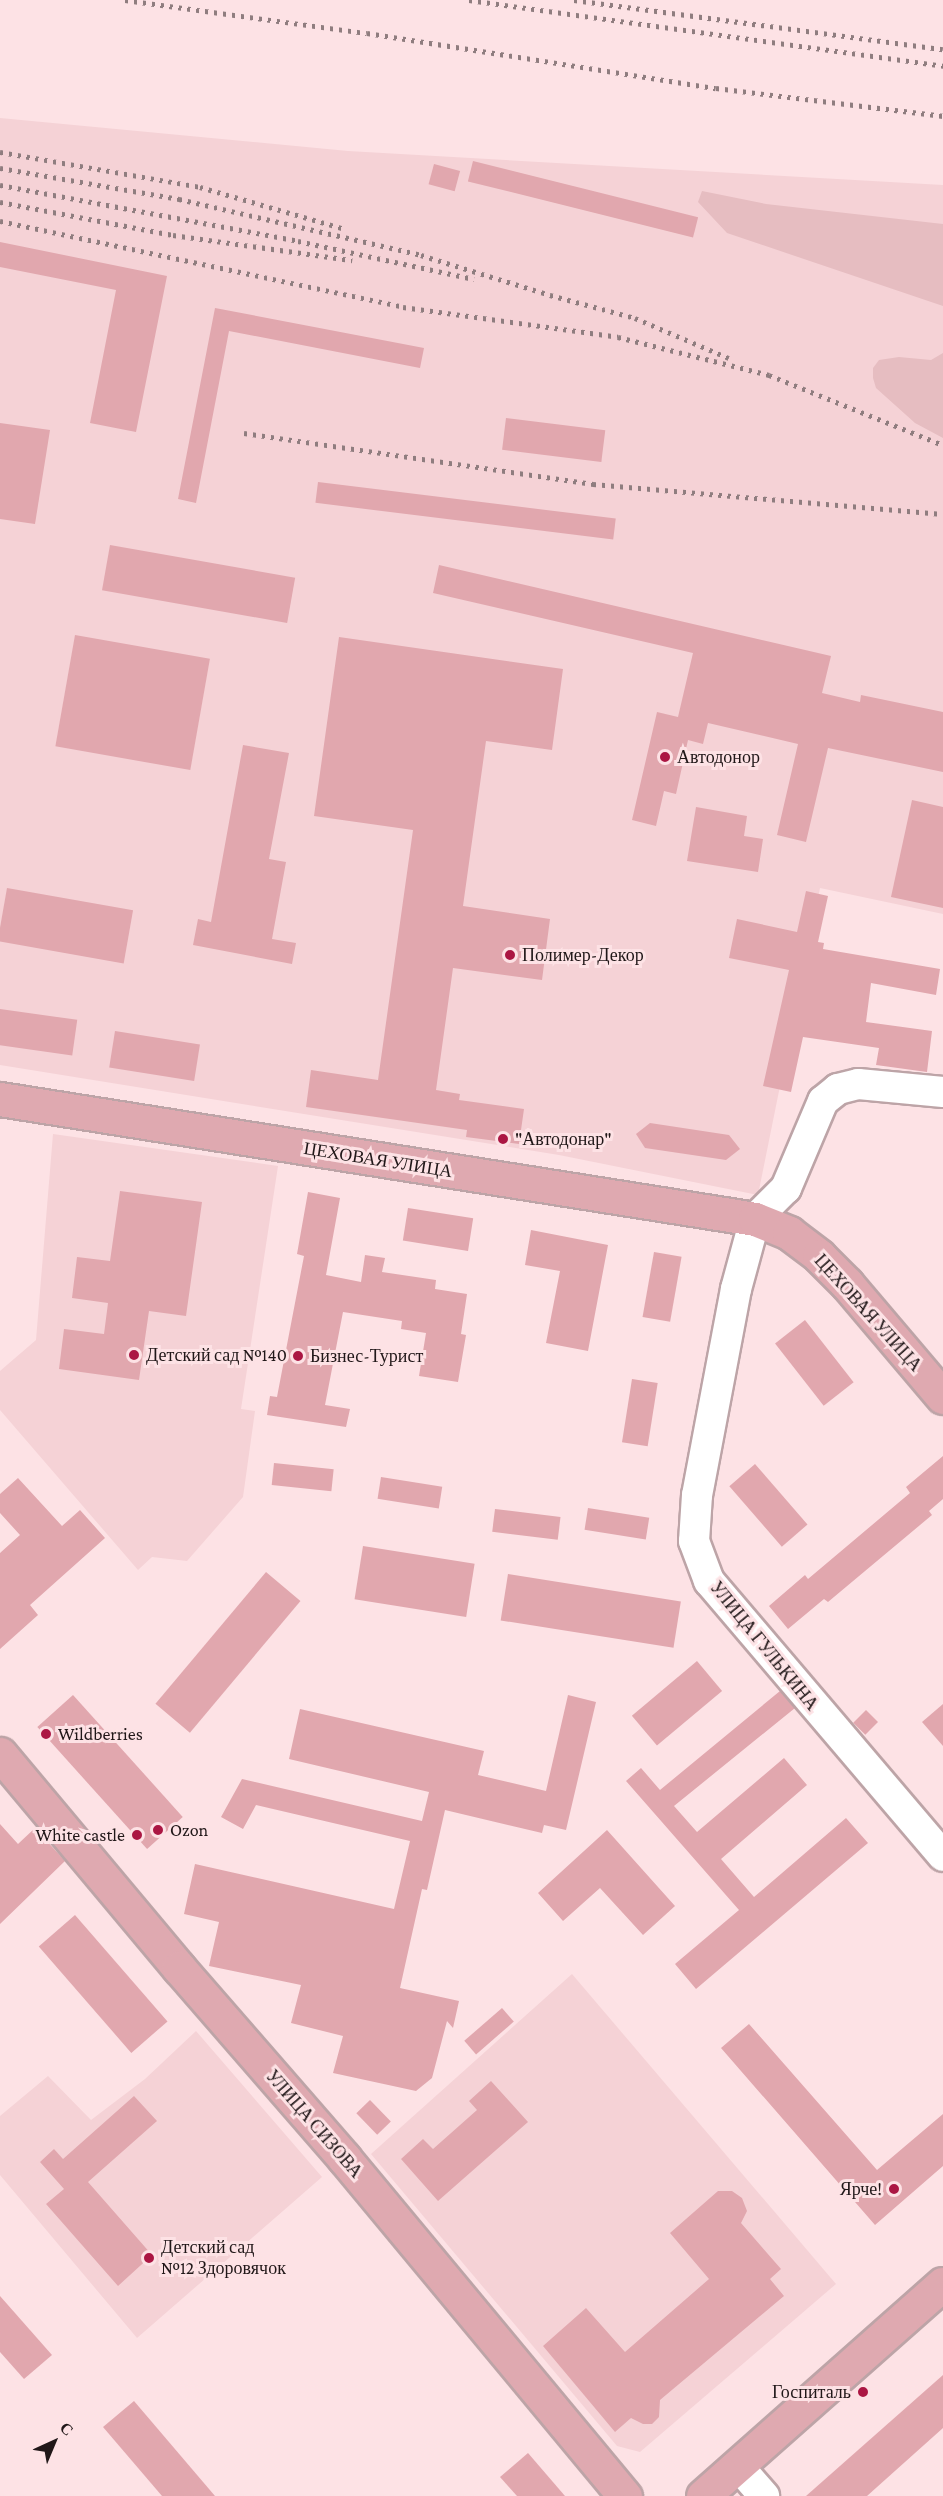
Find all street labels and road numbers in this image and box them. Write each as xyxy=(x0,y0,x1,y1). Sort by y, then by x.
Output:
street label: ЦЕХОВАЯ УЛИЦА xyxy=(302,1138,454,1182)
street label: ЦЕХОВАЯ УЛИЦА xyxy=(810,1250,926,1376)
street label: УЛИЦА ГУЛЬКИНА xyxy=(705,1577,823,1715)
street label: УЛИЦА СИЗОВА xyxy=(261,2066,367,2182)

